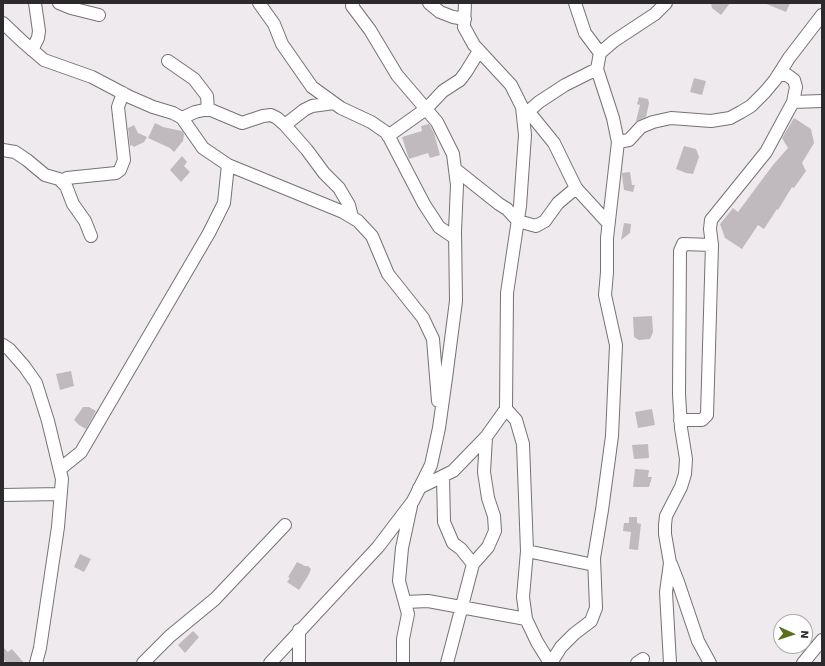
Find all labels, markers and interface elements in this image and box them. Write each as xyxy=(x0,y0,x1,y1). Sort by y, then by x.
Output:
north arrow xyxy=(773,614,813,654)
text: N xyxy=(798,630,811,639)

